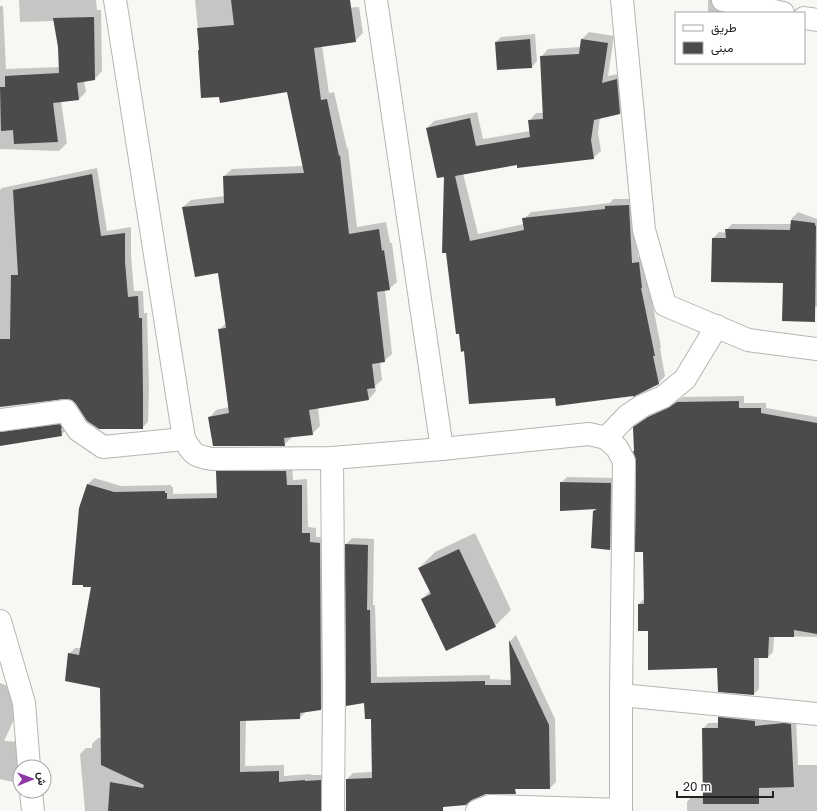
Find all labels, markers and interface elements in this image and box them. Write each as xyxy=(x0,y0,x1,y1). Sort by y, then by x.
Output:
legend xyxy=(675,12,805,64)
text: طريق xyxy=(711,20,737,36)
text: مبنى xyxy=(711,40,733,56)
north arrow xyxy=(12,759,52,799)
text: ش xyxy=(35,772,49,786)
scale bar xyxy=(677,773,773,799)
text: 20 m xyxy=(683,779,711,794)

